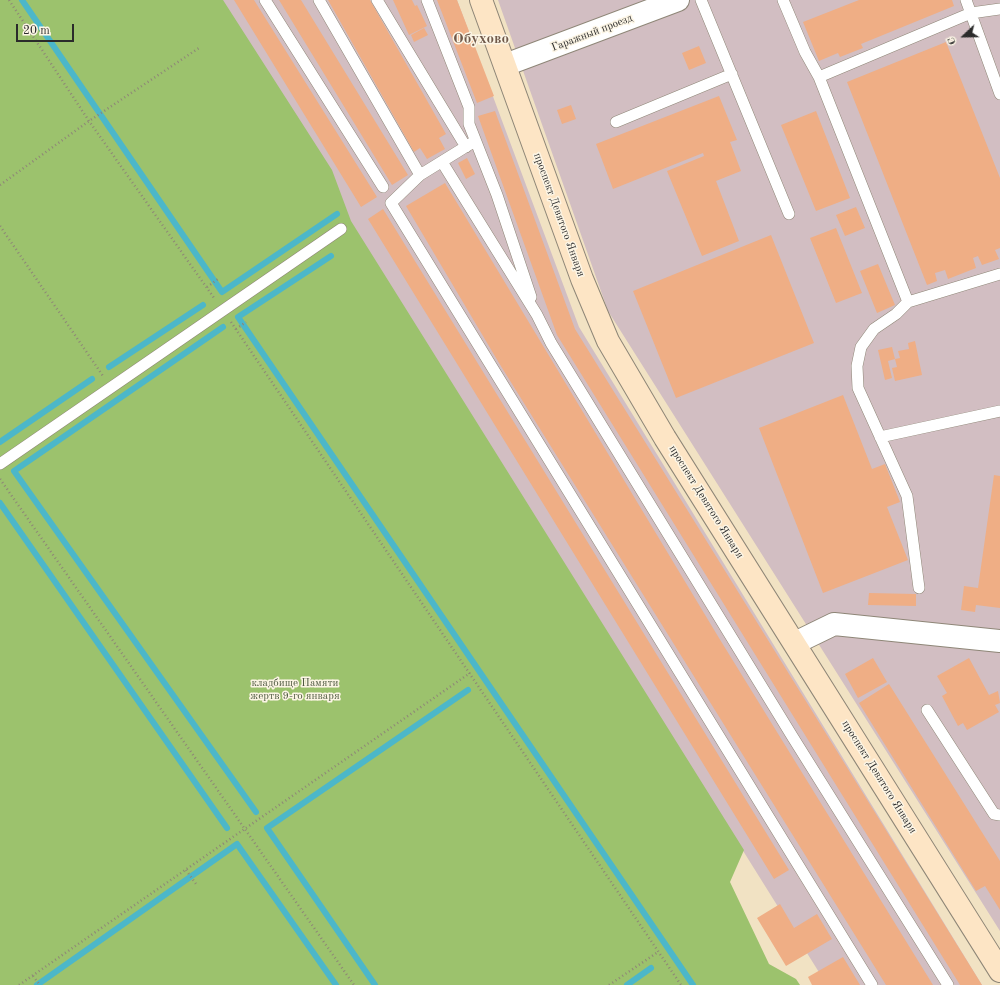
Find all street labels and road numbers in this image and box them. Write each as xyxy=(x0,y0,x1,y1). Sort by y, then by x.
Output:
street label: Гаражный проезд xyxy=(550,11,634,55)
street label: проспект Девятого Января xyxy=(530,151,588,279)
street label: проспект Девятого Января xyxy=(666,443,746,561)
street label: проспект Девятого Января xyxy=(839,718,919,836)

